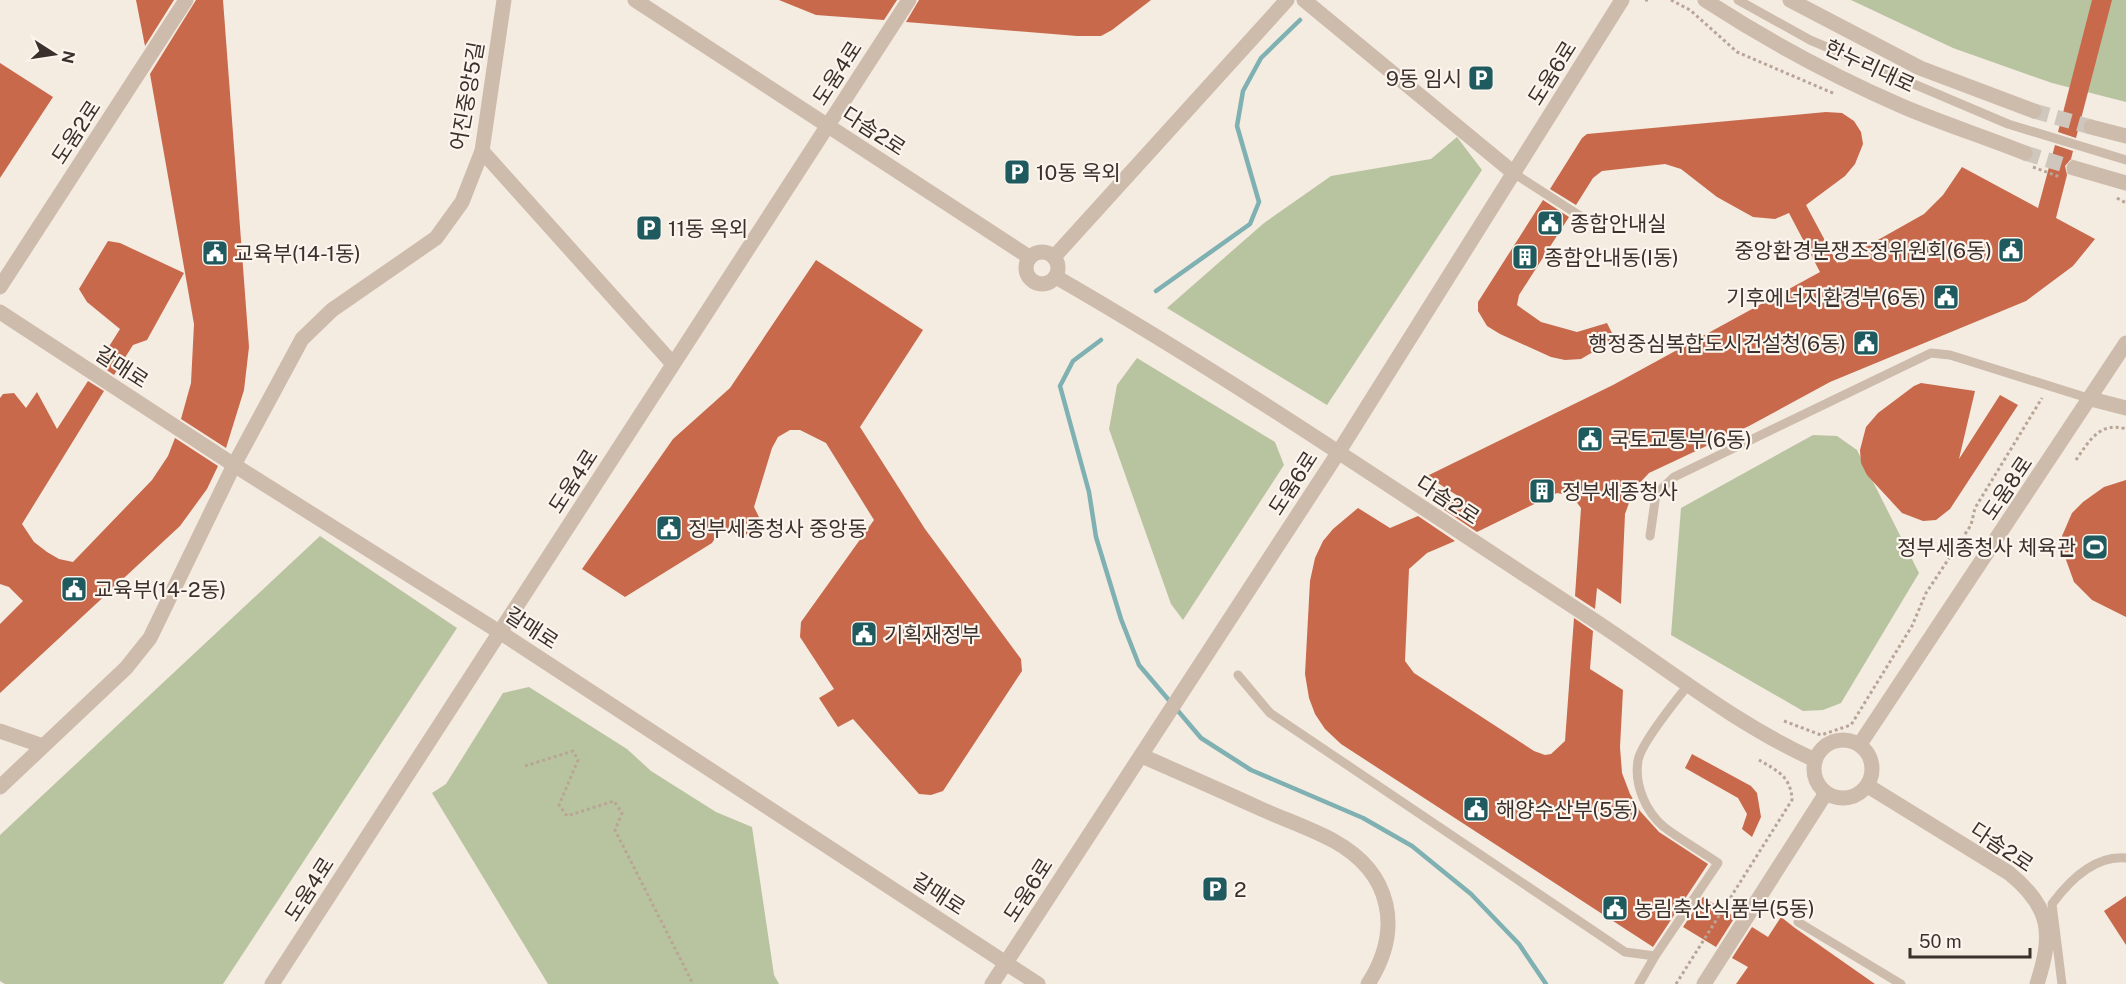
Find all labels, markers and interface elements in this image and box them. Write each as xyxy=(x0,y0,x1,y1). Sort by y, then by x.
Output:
north arrow xyxy=(24,24,84,84)
street label: 한누리대로 xyxy=(1821,34,1919,98)
street label: 도움4로 xyxy=(807,36,867,110)
street label: 도움6로 xyxy=(1523,36,1581,110)
street label: 어진중앙5길 xyxy=(445,40,489,152)
text: N xyxy=(58,49,79,65)
parking icon: 9동 임시 xyxy=(1466,63,1496,93)
place label: 9동 임시 xyxy=(1386,66,1462,91)
street label: 도움2로 xyxy=(46,96,106,168)
street label: 다솜2로 xyxy=(838,101,910,161)
parking icon: 10동 옥외 xyxy=(1002,157,1032,187)
place label: 10동 옥외 xyxy=(1036,160,1120,185)
public building icon: 종합안내실 xyxy=(1535,208,1565,238)
place label: 종합안내실 xyxy=(1570,211,1667,236)
parking icon: 11동 옥외 xyxy=(634,213,664,243)
place label: 11동 옥외 xyxy=(668,216,748,241)
public building icon: 중앙환경분쟁조정위원회(6동) xyxy=(1996,235,2026,265)
public building icon: 교육부(14-1동) xyxy=(200,238,230,268)
place label: 중앙환경분쟁조정위원회(6동) xyxy=(1734,238,1992,263)
place label: 교육부(14-1동) xyxy=(234,241,361,266)
building icon: 종합안내동(I동) xyxy=(1510,242,1540,272)
place label: 종합안내동(I동) xyxy=(1544,245,1679,270)
public building icon: 기후에너지환경부(6동) xyxy=(1931,282,1961,312)
place label: 기후에너지환경부(6동) xyxy=(1726,285,1926,310)
public building icon: 행정중심복합도시건설청(6동) xyxy=(1851,328,1881,358)
place label: 행정중심복합도시건설청(6동) xyxy=(1588,331,1846,356)
street label: 갈매로 xyxy=(91,341,153,393)
public building icon: 국토교통부(6동) xyxy=(1575,424,1605,454)
place label: 국토교통부(6동) xyxy=(1610,427,1752,452)
street label: 도움4로 xyxy=(543,444,603,518)
street label: 도움6로 xyxy=(1263,446,1323,520)
street label: 도움8로 xyxy=(1977,451,2037,525)
street label: 다솜2로 xyxy=(1412,470,1484,530)
building icon: 정부세종청사 xyxy=(1527,476,1557,506)
place label: 정부세종청사 xyxy=(1562,479,1678,504)
public building icon: 정부세종청사 중앙동 xyxy=(654,513,684,543)
place label: 정부세종청사 중앙동 xyxy=(688,516,867,541)
sports icon: 정부세종청사 체육관 xyxy=(2080,532,2110,562)
place label: 정부세종청사 체육관 xyxy=(1897,535,2076,560)
public building icon: 교육부(14-2동) xyxy=(59,574,89,604)
place label: 교육부(14-2동) xyxy=(94,577,226,602)
street label: 갈매로 xyxy=(501,602,563,654)
public building icon: 기획재정부 xyxy=(849,619,879,649)
place label: 기획재정부 xyxy=(884,622,981,647)
public building icon: 해양수산부(5동) xyxy=(1461,794,1491,824)
place label: 해양수산부(5동) xyxy=(1496,797,1638,822)
street label: 다솜2로 xyxy=(1966,817,2038,877)
street label: 도움4로 xyxy=(279,852,339,926)
street label: 도움6로 xyxy=(998,853,1058,927)
street label: 갈매로 xyxy=(908,868,970,920)
parking icon: 2 xyxy=(1200,874,1230,904)
place label: 2 xyxy=(1234,877,1247,902)
public building icon: 농림축산식품부(5동) xyxy=(1600,893,1630,923)
place label: 농림축산식품부(5동) xyxy=(1634,896,1815,921)
scale bar xyxy=(1910,921,2030,959)
text: 50 m xyxy=(1919,931,1962,952)

